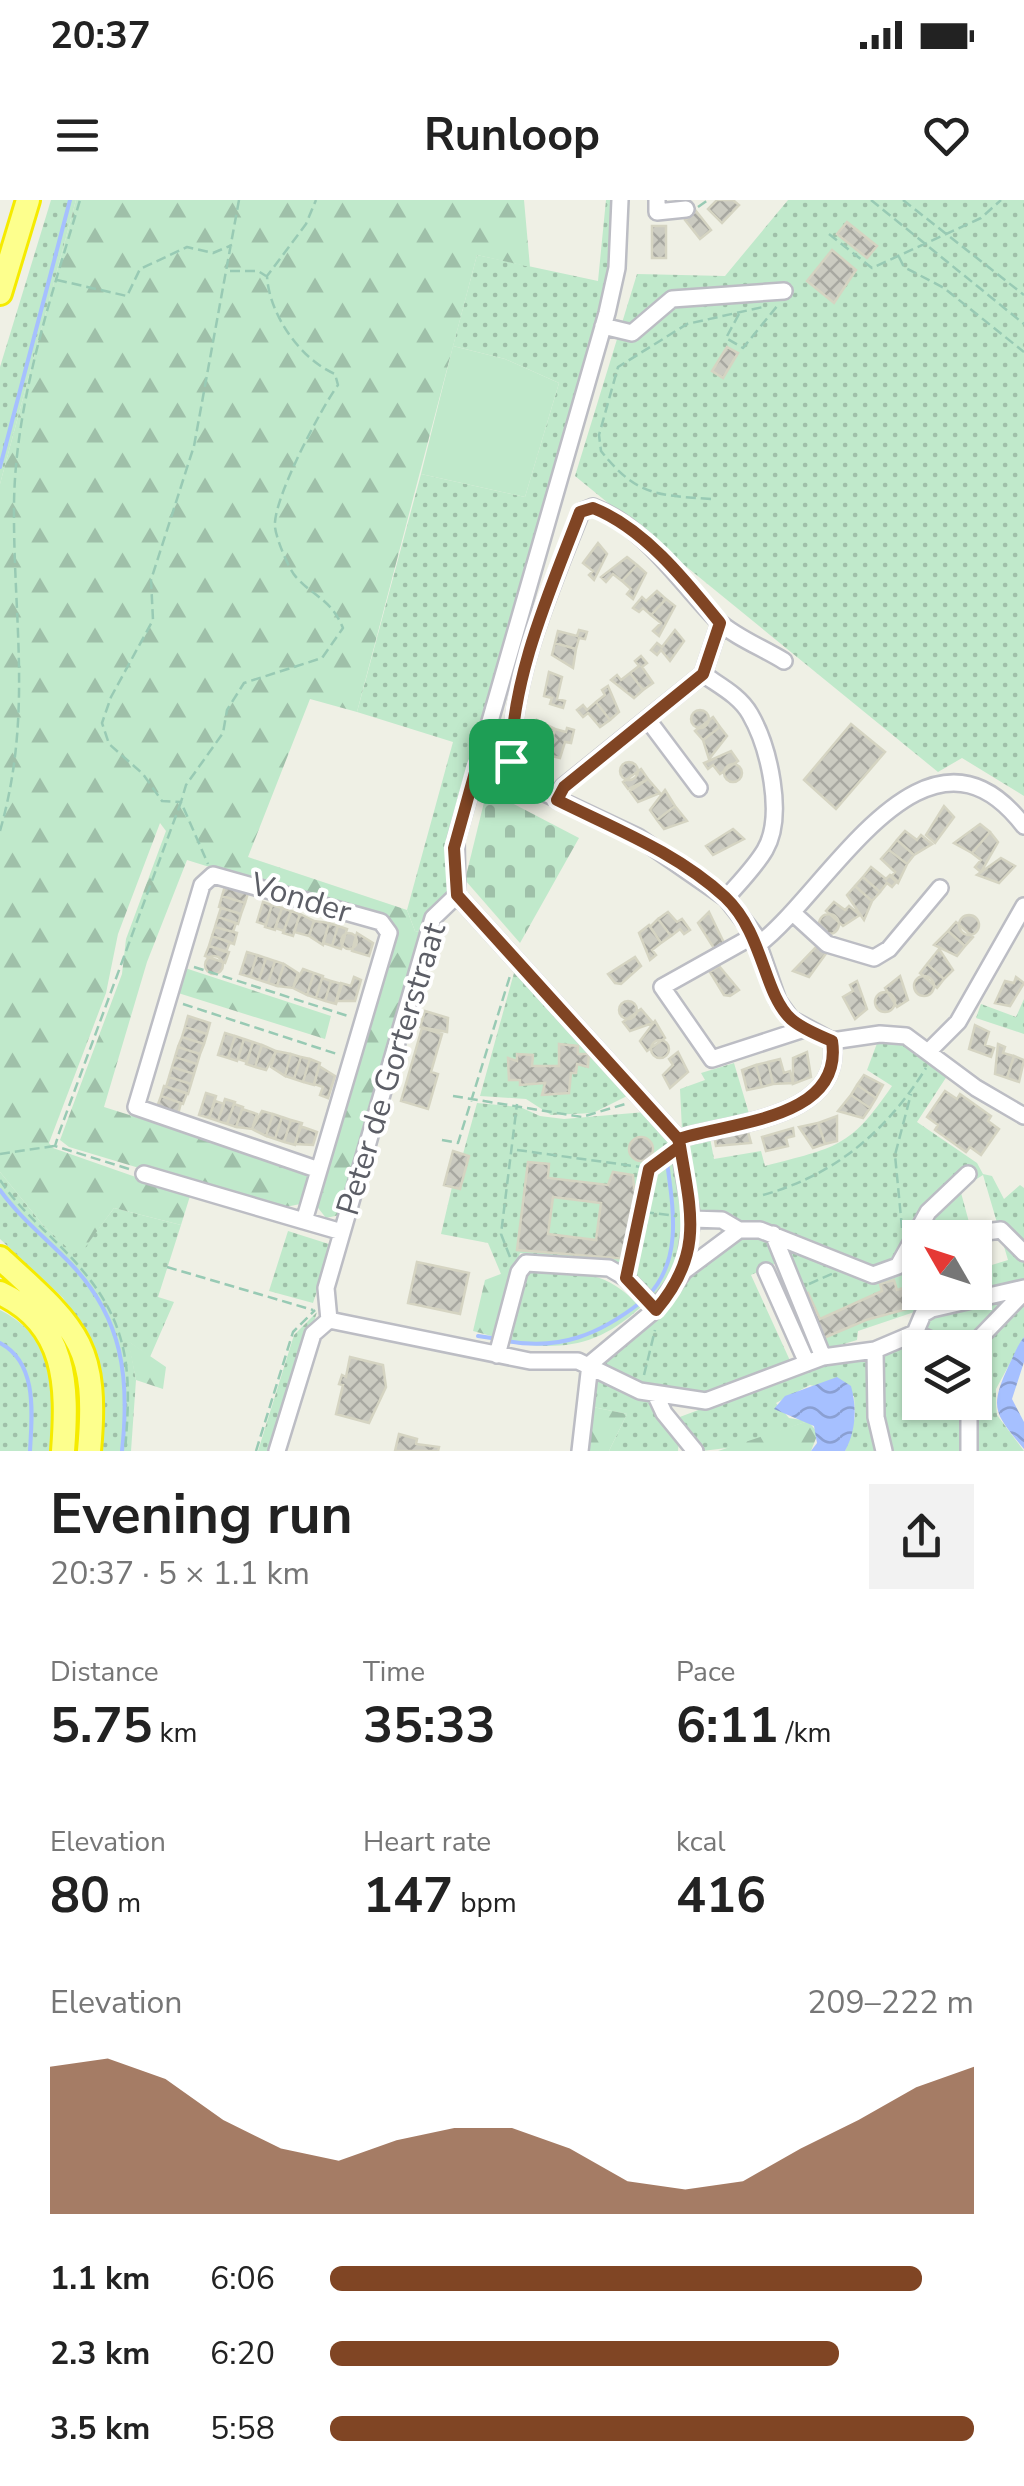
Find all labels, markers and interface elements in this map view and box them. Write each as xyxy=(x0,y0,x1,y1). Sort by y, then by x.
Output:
text: 20:37 xyxy=(50,10,151,61)
text: Runloop xyxy=(424,105,600,166)
icon: menu xyxy=(50,108,105,163)
icon: heart xyxy=(919,108,974,163)
pin xyxy=(469,719,554,804)
icon: arrive xyxy=(484,734,539,789)
street label: Vonder xyxy=(244,862,357,934)
street label: Peter de Gorterstraat xyxy=(326,917,456,1221)
north arrow xyxy=(902,1220,992,1310)
map controls xyxy=(902,1220,992,1420)
button: layers xyxy=(902,1330,992,1420)
text: Evening run xyxy=(50,1477,353,1552)
button: share xyxy=(869,1484,974,1589)
text: 20:37 · 5 × 1.1 km xyxy=(50,1552,310,1595)
text: Distance xyxy=(50,1653,159,1691)
text: Time xyxy=(363,1653,425,1691)
text: Pace xyxy=(676,1653,735,1691)
text: 5.75 xyxy=(50,1691,152,1760)
text: 35:33 xyxy=(363,1691,495,1760)
text: 6:11 xyxy=(676,1691,778,1760)
text: km xyxy=(152,1714,198,1752)
text: /km xyxy=(778,1714,831,1752)
text: Elevation xyxy=(50,1823,166,1861)
text: Heart rate xyxy=(363,1823,491,1861)
text: kcal xyxy=(676,1823,726,1861)
text: 80 xyxy=(50,1861,110,1930)
text: 147 xyxy=(363,1861,453,1930)
text: 416 xyxy=(676,1861,766,1930)
text: m xyxy=(110,1884,141,1922)
text: bpm xyxy=(453,1884,517,1922)
text: Elevation xyxy=(50,1981,183,2024)
text: 209–222 m xyxy=(807,1981,974,2024)
text: 1.1 km xyxy=(50,2257,150,2300)
text: 6:06 xyxy=(210,2257,275,2300)
text: 2.3 km xyxy=(50,2332,150,2375)
text: 6:20 xyxy=(210,2332,275,2375)
text: 3.5 km xyxy=(50,2407,150,2450)
text: 5:58 xyxy=(210,2407,275,2450)

